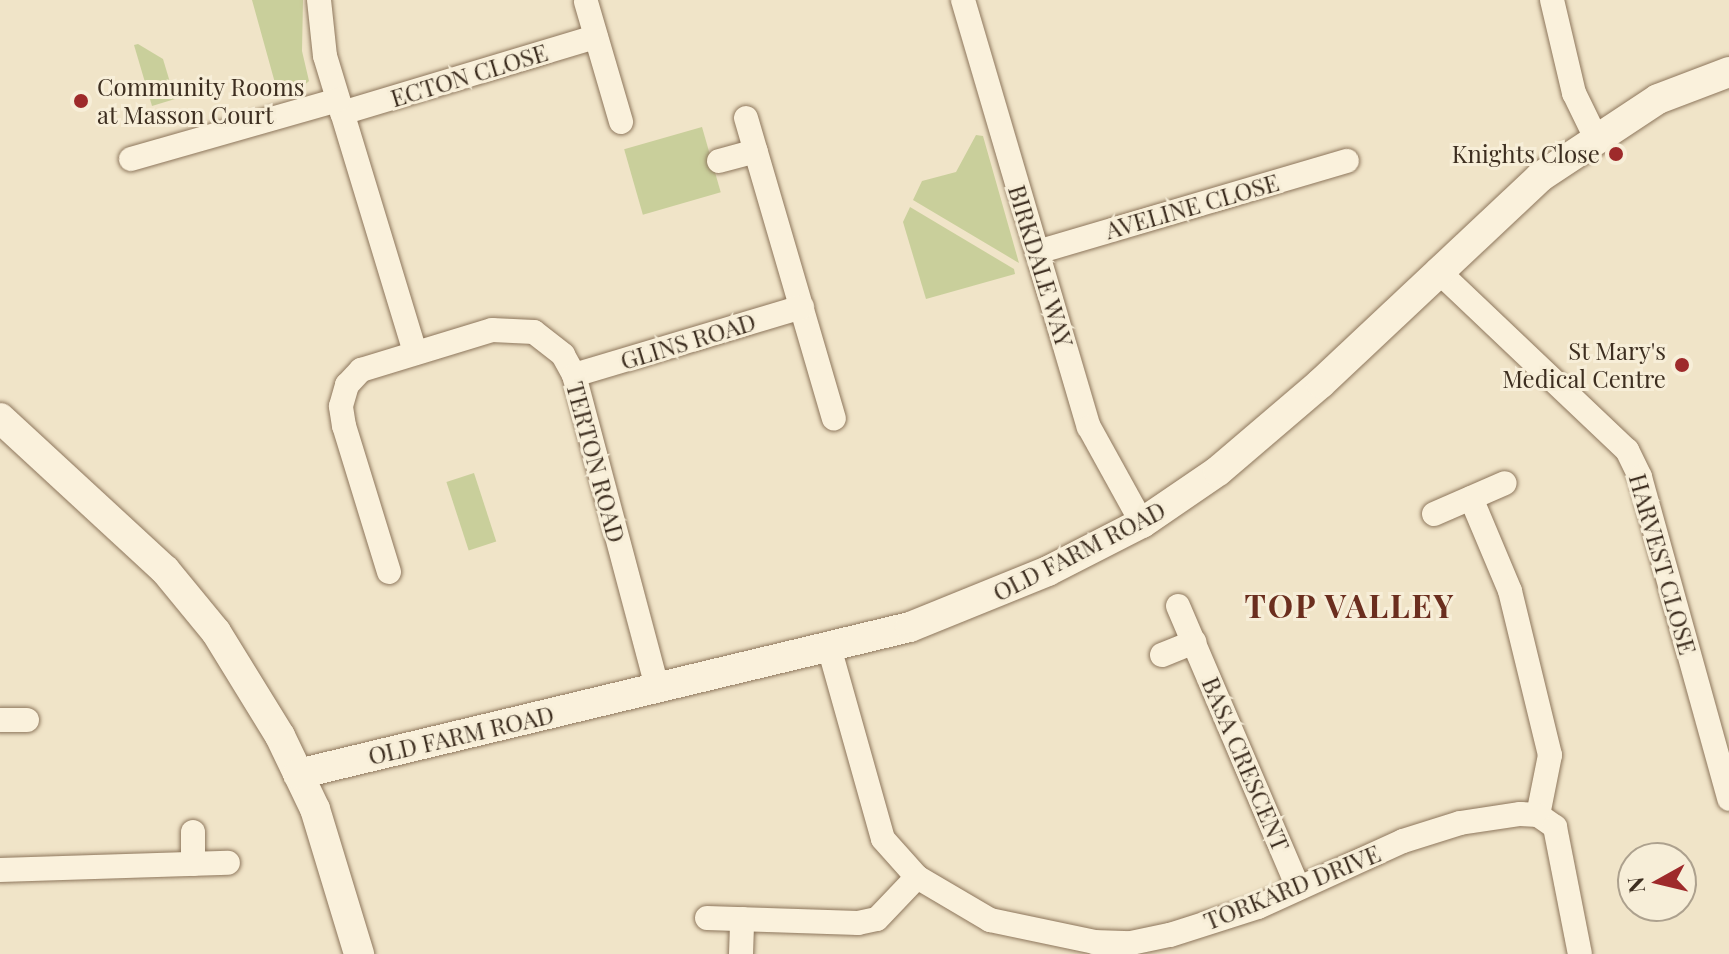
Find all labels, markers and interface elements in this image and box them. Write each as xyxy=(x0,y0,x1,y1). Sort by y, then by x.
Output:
street label: ECTON CLOSE xyxy=(387,37,551,113)
place label: Community Rooms at Masson Court xyxy=(97,73,305,129)
marker: Community Rooms at Masson Court xyxy=(72,92,90,110)
place label: Knights Close xyxy=(1452,140,1600,168)
marker: Knights Close xyxy=(1607,145,1625,163)
street label: AVELINE CLOSE xyxy=(1102,167,1282,245)
street label: BIRKDALE WAY xyxy=(1003,181,1079,351)
street label: GLINS ROAD xyxy=(617,307,759,375)
place label: St Mary's Medical Centre xyxy=(1502,337,1666,393)
marker: St Mary's Medical Centre xyxy=(1673,356,1691,374)
street label: TERTON ROAD xyxy=(561,378,631,546)
street label: HARVEST CLOSE xyxy=(1623,470,1703,658)
street label: OLD FARM ROAD xyxy=(988,495,1170,607)
district label: TOP VALLEY xyxy=(1243,586,1457,624)
street label: BASA CRESCENT xyxy=(1196,673,1296,855)
street label: OLD FARM ROAD xyxy=(365,700,557,770)
street label: TORKARD DRIVE xyxy=(1200,838,1384,936)
north arrow xyxy=(1617,842,1697,922)
text: N xyxy=(1619,875,1651,895)

